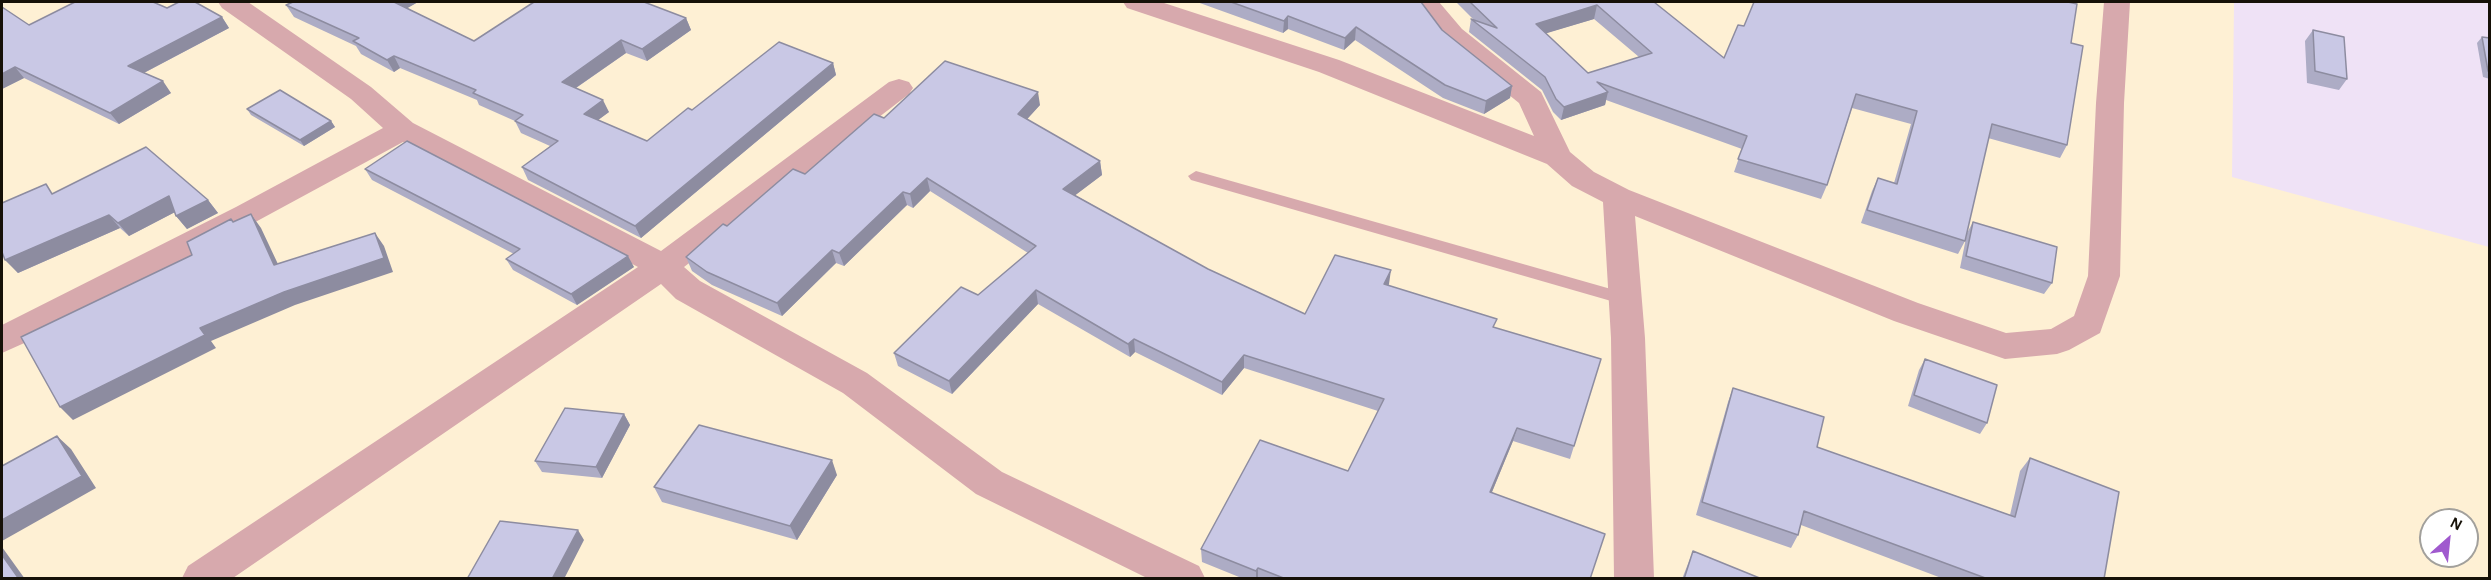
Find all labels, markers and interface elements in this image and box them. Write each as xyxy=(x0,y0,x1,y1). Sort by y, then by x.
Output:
north arrow xyxy=(2419,508,2479,568)
text: N xyxy=(2448,514,2465,533)

